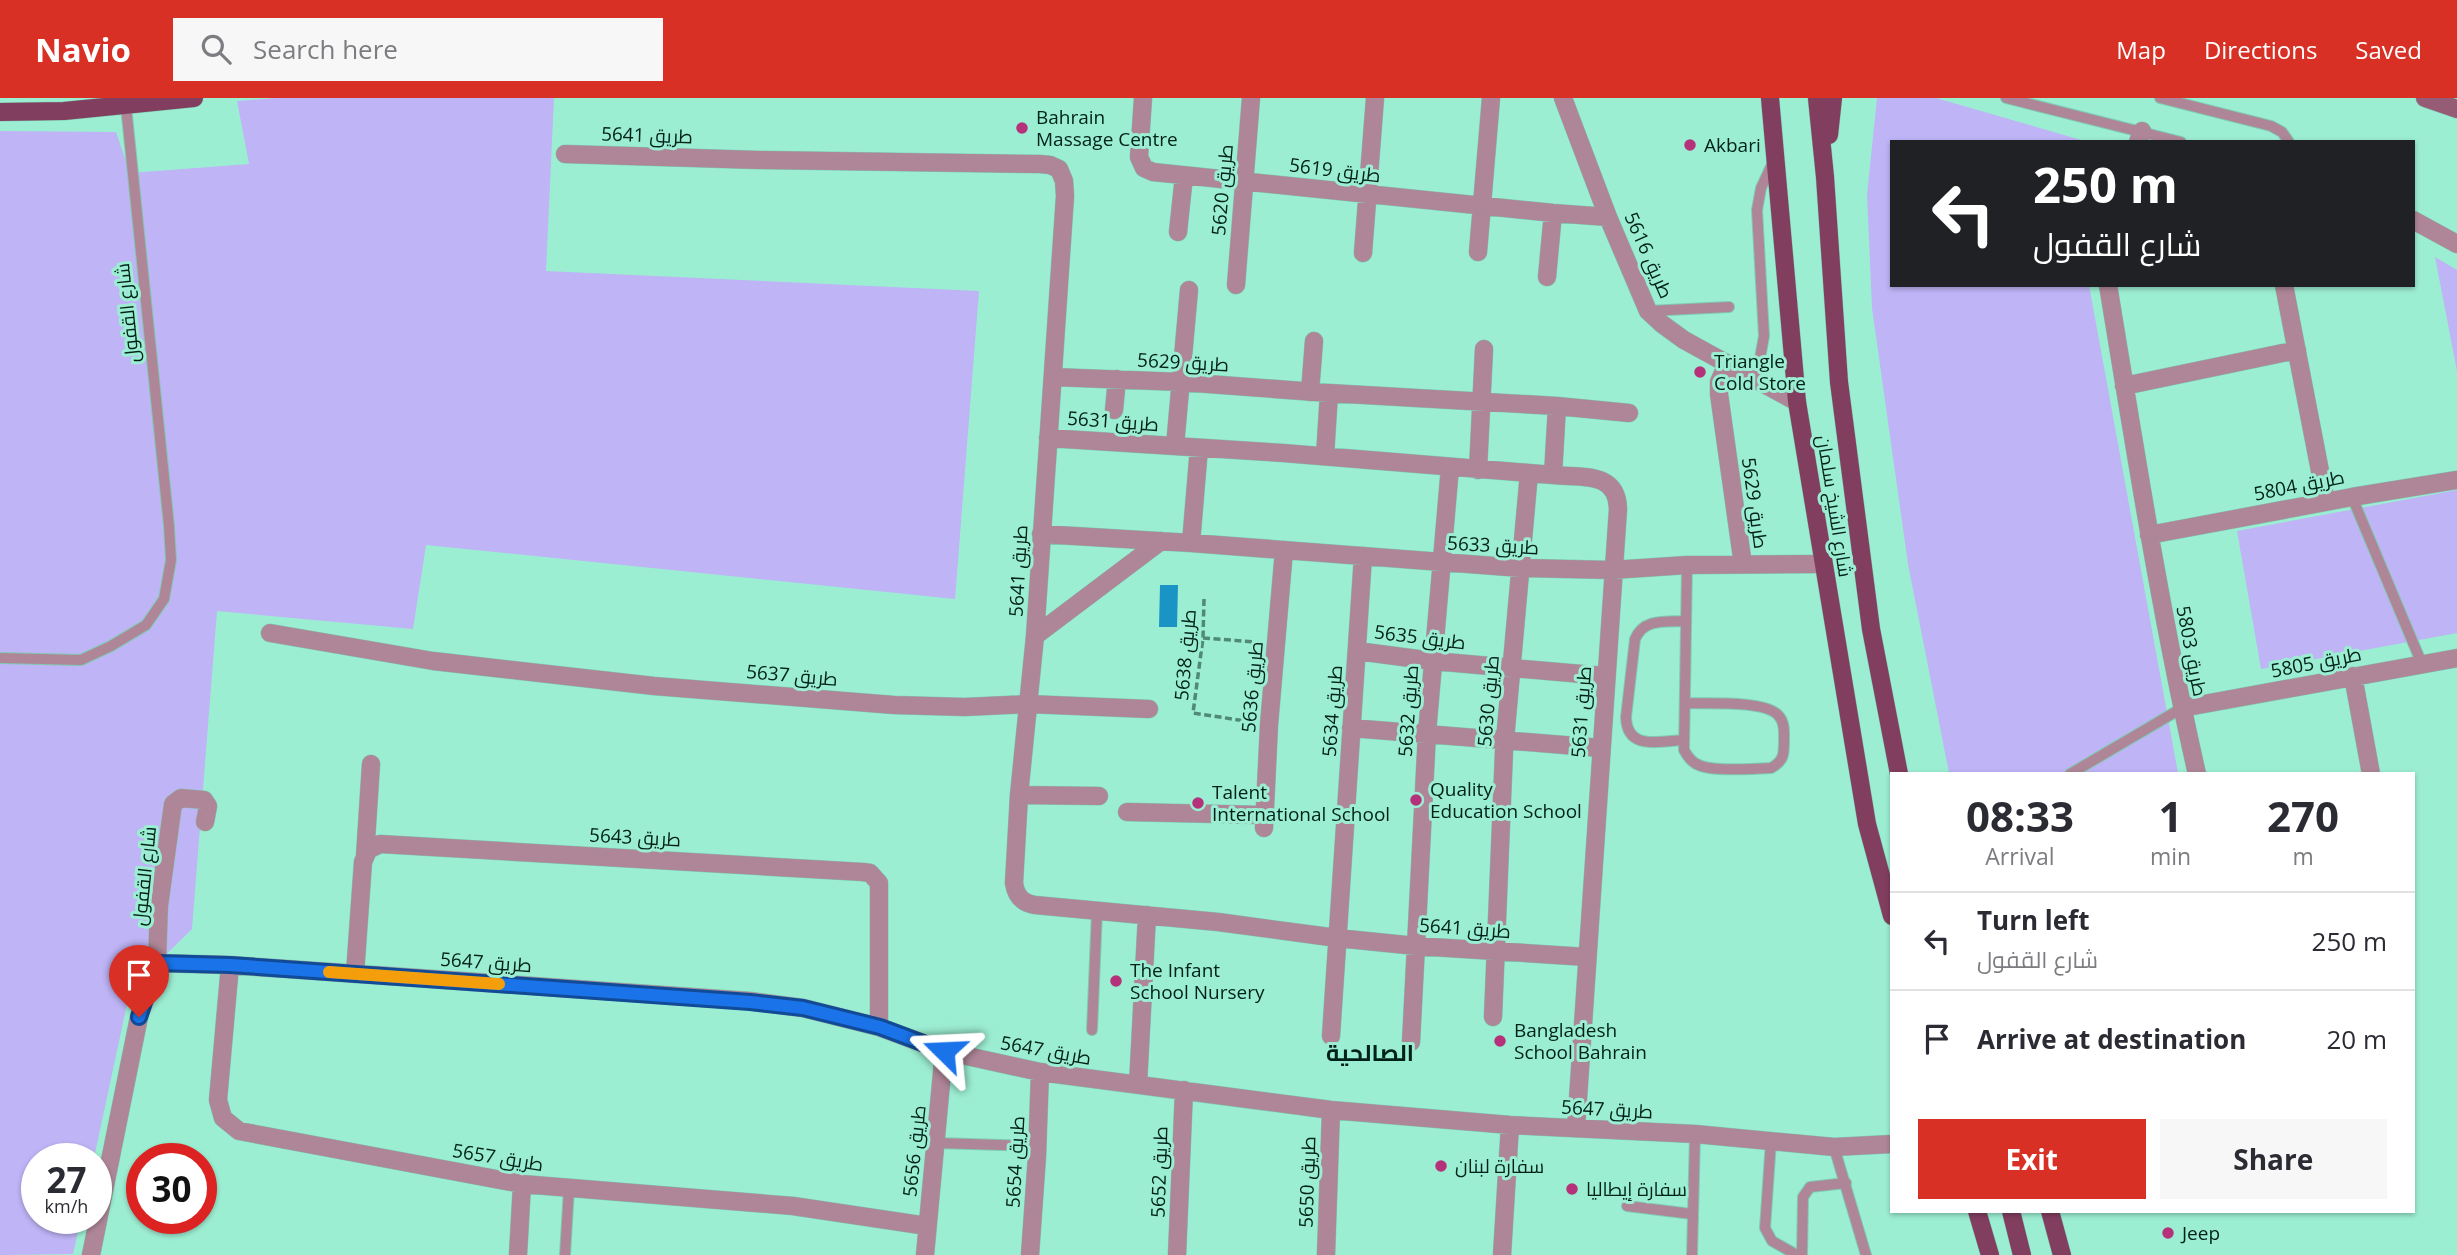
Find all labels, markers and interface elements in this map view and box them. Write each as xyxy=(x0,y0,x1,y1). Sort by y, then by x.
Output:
search box xyxy=(173,18,663,81)
text: Navio xyxy=(35,27,131,72)
icon: search xyxy=(197,30,235,68)
text: Search here xyxy=(253,31,398,67)
text: Map xyxy=(2116,33,2166,66)
text: Directions xyxy=(2204,33,2317,66)
text: Saved xyxy=(2355,33,2422,66)
place label: Bahrain Massage Centre xyxy=(1036,104,1178,152)
street label: طريق 5641 xyxy=(601,120,693,150)
marker: Bahrain Massage Centre xyxy=(1014,120,1030,136)
place label: Akbari xyxy=(1704,132,1761,158)
marker: Akbari xyxy=(1682,137,1698,153)
street label: طريق 5620 xyxy=(1205,143,1239,237)
text: 250 m xyxy=(2033,151,2178,217)
street label: طريق 5619 xyxy=(1288,152,1382,188)
icon: left xyxy=(1918,168,2009,259)
street label: طريق 5616 xyxy=(1618,208,1680,302)
text: شارع القفول xyxy=(2033,222,2201,265)
street label: شارع القفول xyxy=(109,262,146,364)
street label: طريق 5629 xyxy=(1136,347,1230,377)
place label: Triangle Cold Store xyxy=(1714,348,1806,396)
marker: Triangle Cold Store xyxy=(1692,364,1708,380)
street label: طريق 5631 xyxy=(1066,405,1160,437)
street label: شارع الشيخ سلمان xyxy=(1810,433,1859,579)
street label: طريق 5629 xyxy=(1736,456,1774,550)
street label: طريق 5804 xyxy=(2251,463,2347,507)
street label: طريق 5641 xyxy=(1003,524,1033,618)
street label: طريق 5633 xyxy=(1446,530,1540,560)
street label: طريق 5803 xyxy=(2170,603,2214,699)
street label: طريق 5638 xyxy=(1168,608,1202,702)
street label: طريق 5635 xyxy=(1373,619,1467,655)
street label: طريق 5636 xyxy=(1235,640,1269,734)
street label: طريق 5805 xyxy=(2268,640,2364,684)
street label: طريق 5630 xyxy=(1471,654,1505,748)
street label: طريق 5637 xyxy=(745,658,839,692)
street label: طريق 5634 xyxy=(1316,664,1348,758)
street label: طريق 5632 xyxy=(1392,664,1424,758)
street label: طريق 5631 xyxy=(1565,665,1597,759)
place label: Quality Education School xyxy=(1430,776,1582,824)
place label: Talent International School xyxy=(1212,779,1390,827)
text: 08:33 xyxy=(1966,787,2074,844)
text: 1 xyxy=(2158,787,2183,844)
text: 270 xyxy=(2267,787,2339,844)
marker: Quality Education School xyxy=(1408,792,1424,808)
marker: Talent International School xyxy=(1190,795,1206,811)
street label: طريق 5643 xyxy=(588,822,682,852)
street label: شارع القفول xyxy=(126,825,163,927)
text: Arrival xyxy=(1985,840,2055,872)
text: min xyxy=(2150,840,2191,872)
text: m xyxy=(2292,840,2314,872)
text: Turn left xyxy=(1977,902,2089,938)
street label: طريق 5641 xyxy=(1418,912,1512,944)
icon: left xyxy=(1918,922,1956,960)
text: 250 m xyxy=(2312,923,2387,959)
text: شارع القفول xyxy=(1977,943,2098,975)
pin xyxy=(109,945,169,1017)
street label: طريق 5647 xyxy=(439,946,533,978)
icon: arrive xyxy=(120,956,158,994)
place label: The Infant School Nursery xyxy=(1130,957,1265,1005)
marker: The Infant School Nursery xyxy=(1108,973,1124,989)
position arrow xyxy=(907,1014,981,1088)
place label: Bangladesh School Bahrain xyxy=(1514,1017,1647,1065)
icon: arrive xyxy=(1918,1020,1956,1058)
text: Arrive at destination xyxy=(1977,1021,2246,1057)
text: 20 m xyxy=(2326,1021,2387,1057)
street label: طريق 5647 xyxy=(999,1029,1093,1071)
marker: Bangladesh School Bahrain xyxy=(1492,1033,1508,1049)
district label: الصالحية xyxy=(1326,1036,1414,1068)
street label: طريق 5647 xyxy=(1560,1094,1654,1124)
street label: طريق 5656 xyxy=(896,1104,932,1198)
street label: طريق 5654 xyxy=(1000,1115,1030,1209)
button: Exit xyxy=(1918,1119,2146,1199)
button: Share xyxy=(2160,1119,2387,1199)
street label: طريق 5652 xyxy=(1144,1126,1174,1218)
street label: طريق 5650 xyxy=(1292,1136,1322,1228)
street label: طريق 5657 xyxy=(451,1137,545,1177)
speed limit sign: 30 xyxy=(126,1143,217,1234)
place label: سفارة لبنان xyxy=(1455,1153,1544,1179)
text: 27 xyxy=(46,1156,87,1203)
marker: سفارة لبنان xyxy=(1433,1158,1449,1174)
place label: سفارة إيطاليا xyxy=(1586,1176,1687,1202)
marker: سفارة إيطاليا xyxy=(1564,1181,1580,1197)
text: km/h xyxy=(45,1194,88,1218)
place label: Jeep xyxy=(2180,1220,2220,1246)
marker: Jeep xyxy=(2160,1225,2176,1241)

